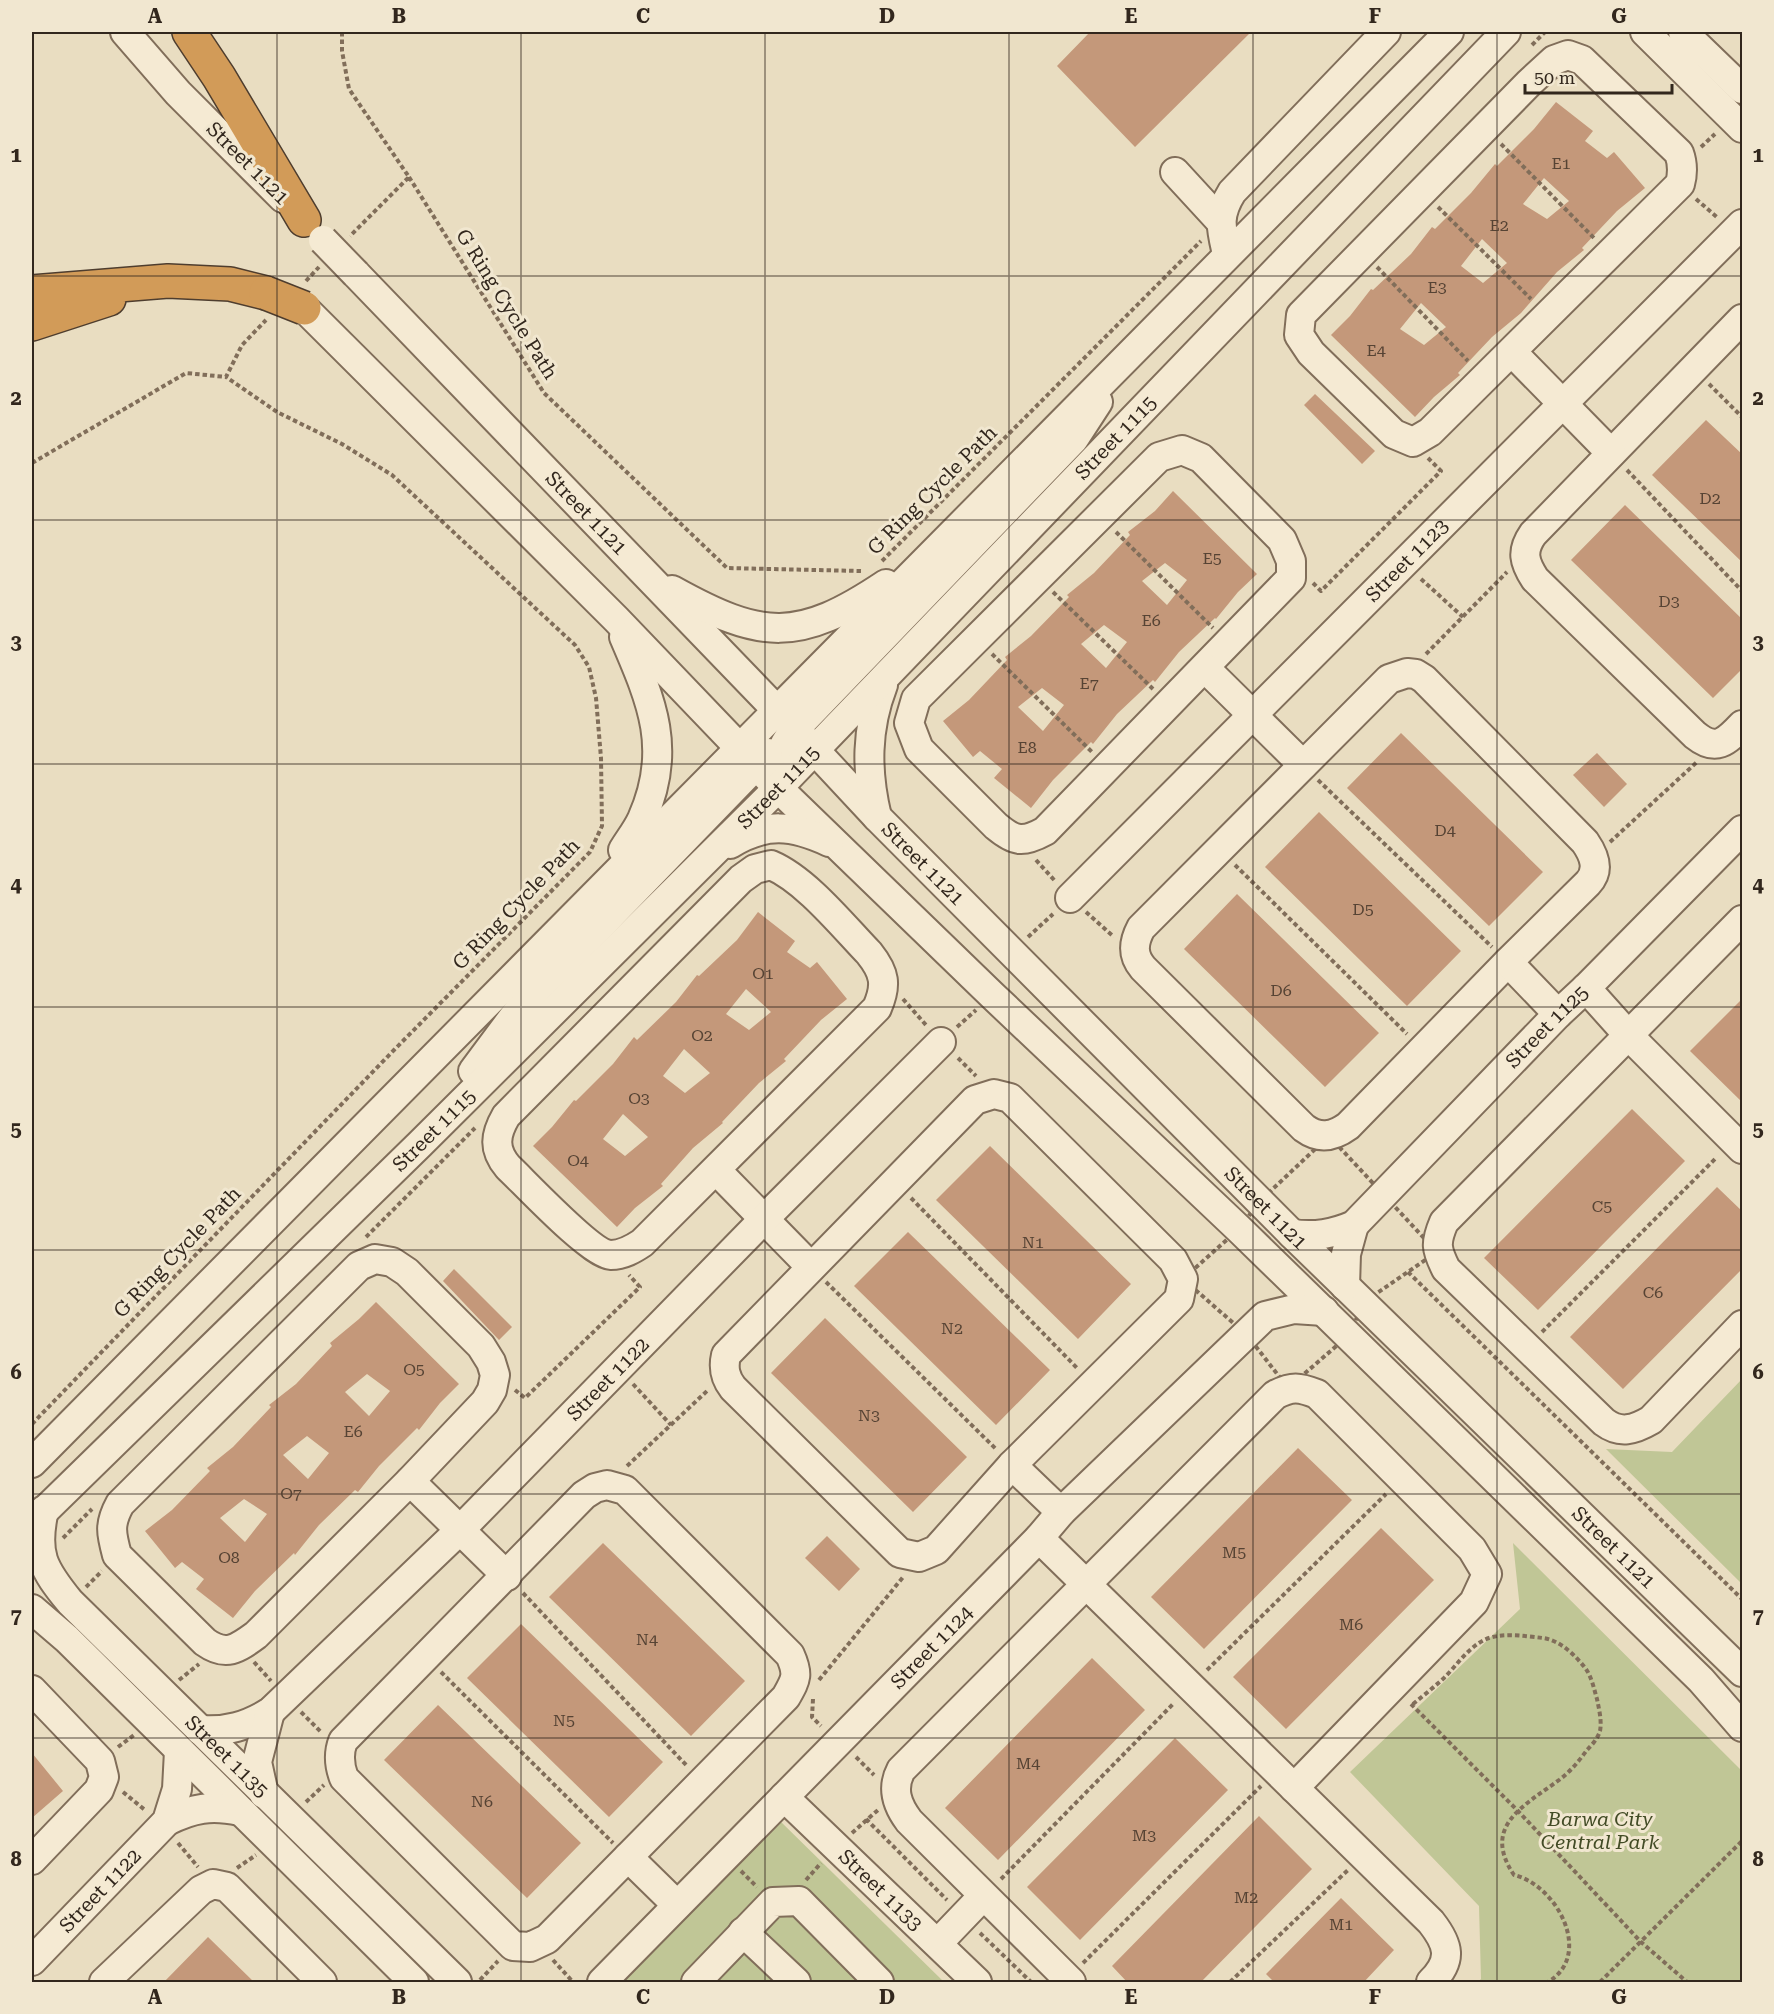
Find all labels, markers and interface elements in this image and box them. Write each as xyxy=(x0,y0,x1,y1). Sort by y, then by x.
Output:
text: A xyxy=(148,4,163,28)
text: B xyxy=(392,4,406,28)
text: C xyxy=(636,4,650,28)
text: D xyxy=(879,4,895,28)
text: E xyxy=(1125,4,1138,28)
text: F xyxy=(1369,4,1381,28)
text: G xyxy=(1611,4,1627,28)
scale bar xyxy=(1525,57,1672,95)
text: 50 m xyxy=(1534,67,1575,88)
street label: Street 1121 xyxy=(202,117,294,209)
text: 1 xyxy=(10,143,22,167)
text: 1 xyxy=(1752,143,1764,167)
house number: E1 xyxy=(1551,154,1571,173)
house number: E2 xyxy=(1489,216,1509,235)
street label: G Ring Cycle Path xyxy=(451,224,563,384)
house number: E3 xyxy=(1427,278,1447,297)
house number: E4 xyxy=(1366,341,1386,360)
text: 2 xyxy=(10,386,22,410)
text: 2 xyxy=(1752,386,1764,410)
street label: Street 1115 xyxy=(1070,390,1161,484)
street label: G Ring Cycle Path xyxy=(862,420,1002,560)
street label: Street 1121 xyxy=(541,466,632,560)
house number: D2 xyxy=(1699,489,1721,508)
street label: Street 1123 xyxy=(1360,514,1453,607)
house number: E5 xyxy=(1202,549,1222,568)
house number: D3 xyxy=(1658,592,1680,611)
house number: E6 xyxy=(1141,611,1161,630)
text: 3 xyxy=(10,630,22,654)
text: 3 xyxy=(1752,630,1764,654)
house number: E7 xyxy=(1079,674,1099,693)
house number: E8 xyxy=(1017,738,1037,757)
street label: Street 1115 xyxy=(732,741,824,834)
street label: Street 1121 xyxy=(877,817,970,910)
house number: D4 xyxy=(1434,821,1456,840)
street label: G Ring Cycle Path xyxy=(447,833,585,974)
text: 4 xyxy=(10,873,22,897)
text: 4 xyxy=(1752,873,1764,897)
house number: D5 xyxy=(1352,900,1374,919)
house number: O1 xyxy=(752,964,774,983)
street label: Street 1125 xyxy=(1500,980,1593,1073)
house number: D6 xyxy=(1270,981,1292,1000)
house number: O2 xyxy=(691,1026,713,1045)
street label: Street 1115 xyxy=(387,1084,480,1176)
house number: O3 xyxy=(628,1089,650,1108)
text: 5 xyxy=(10,1117,22,1141)
text: 5 xyxy=(1752,1117,1764,1141)
house number: O4 xyxy=(567,1151,589,1170)
street label: Street 1121 xyxy=(1220,1161,1312,1254)
street label: G Ring Cycle Path xyxy=(108,1181,246,1322)
house number: C5 xyxy=(1592,1197,1612,1216)
house number: N1 xyxy=(1022,1233,1044,1252)
house number: C6 xyxy=(1643,1283,1663,1302)
house number: N2 xyxy=(941,1319,963,1338)
street label: Street 1122 xyxy=(562,1332,654,1426)
text: 6 xyxy=(10,1360,22,1384)
house number: O5 xyxy=(403,1360,425,1379)
text: 6 xyxy=(1752,1360,1764,1384)
house number: N3 xyxy=(858,1406,880,1425)
house number: E6 xyxy=(343,1422,363,1441)
house number: O7 xyxy=(280,1484,302,1503)
street label: Street 1121 xyxy=(1567,1501,1661,1593)
house number: M5 xyxy=(1222,1543,1246,1562)
house number: O8 xyxy=(218,1548,240,1567)
street label: Street 1124 xyxy=(886,1600,978,1694)
text: 7 xyxy=(10,1604,22,1628)
text: 7 xyxy=(1752,1604,1764,1628)
house number: M6 xyxy=(1339,1615,1363,1634)
house number: N4 xyxy=(636,1630,658,1649)
street label: Street 1135 xyxy=(180,1710,274,1802)
house number: N5 xyxy=(553,1711,575,1730)
house number: M4 xyxy=(1016,1754,1040,1773)
house number: N6 xyxy=(471,1792,493,1811)
park label: Barwa City Central Park xyxy=(1541,1807,1659,1854)
house number: M3 xyxy=(1132,1826,1156,1845)
street label: Street 1122 xyxy=(54,1844,146,1937)
street label: Street 1133 xyxy=(834,1844,928,1936)
text: 8 xyxy=(10,1847,22,1871)
text: 8 xyxy=(1752,1847,1764,1871)
house number: M2 xyxy=(1234,1888,1258,1907)
house number: M1 xyxy=(1329,1915,1353,1934)
text: A xyxy=(148,1985,163,2009)
text: B xyxy=(392,1985,406,2009)
text: C xyxy=(636,1985,650,2009)
text: D xyxy=(879,1985,895,2009)
text: E xyxy=(1125,1985,1138,2009)
text: F xyxy=(1369,1985,1381,2009)
text: G xyxy=(1611,1985,1627,2009)

